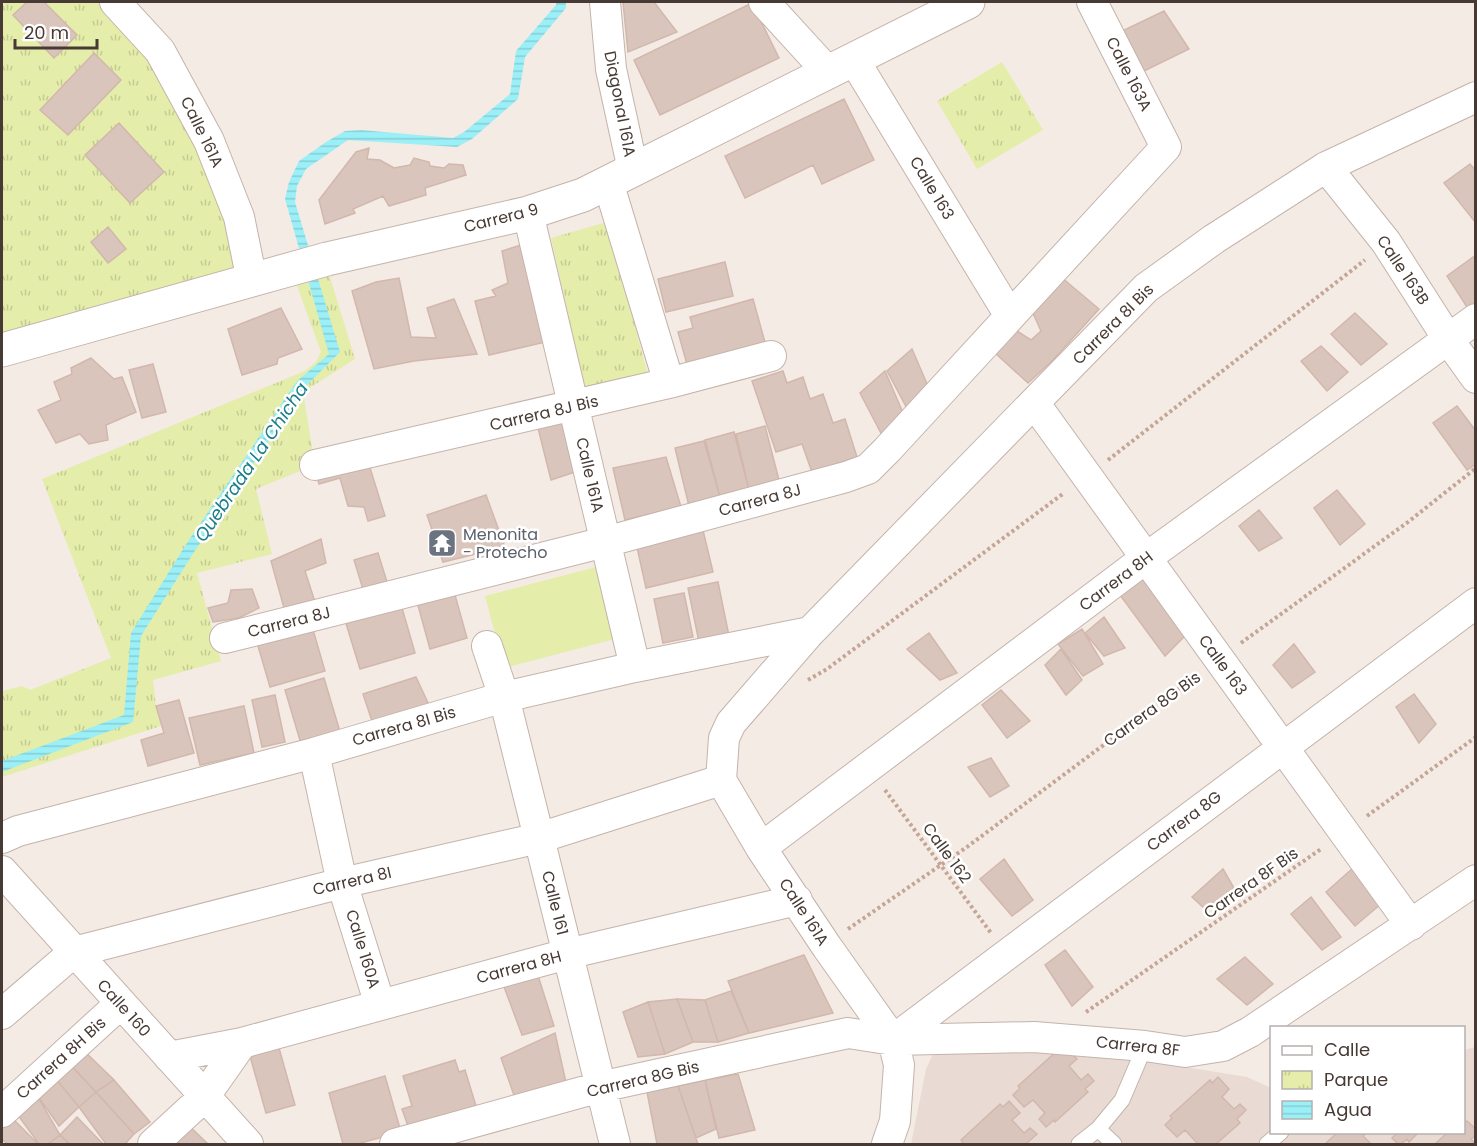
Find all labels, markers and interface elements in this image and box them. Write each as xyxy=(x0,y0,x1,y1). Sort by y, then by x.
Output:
scale bar xyxy=(15,12,98,50)
text: 20 m xyxy=(24,20,69,45)
street label: Calle 163A xyxy=(1100,33,1158,115)
street label: Diagonal 161A xyxy=(598,49,642,159)
street label: Calle 161A xyxy=(175,93,229,172)
street label: Calle 163 xyxy=(904,152,960,224)
street label: Carrera 9 xyxy=(461,198,541,238)
street label: Calle 163B xyxy=(1371,231,1435,310)
street label: Carrera 8I Bis xyxy=(1067,278,1159,370)
water label: Quebrada La Chicha xyxy=(188,377,314,547)
street label: Carrera 8J Bis xyxy=(487,389,601,437)
street label: Calle 161A xyxy=(570,435,610,515)
street label: Carrera 8J xyxy=(716,478,804,522)
place label: Menonita - Protecho xyxy=(463,523,548,564)
temple icon: Menonita - Protecho xyxy=(426,527,458,559)
street label: Carrera 8H xyxy=(1074,546,1158,616)
street label: Carrera 8J xyxy=(245,601,333,643)
street label: Calle 163 xyxy=(1193,630,1253,700)
street label: Carrera 8G Bis xyxy=(1099,666,1205,752)
street label: Carrera 8I Bis xyxy=(350,700,458,752)
street label: Carrera 8G xyxy=(1142,785,1226,857)
street label: Calle 162 xyxy=(917,818,977,888)
street label: Carrera 8F Bis xyxy=(1199,842,1303,924)
street label: Carrera 8I xyxy=(310,861,394,901)
street label: Calle 161 xyxy=(536,868,574,938)
street label: Calle 161A xyxy=(774,874,835,950)
street label: Calle 160A xyxy=(340,907,386,991)
street label: Carrera 8H xyxy=(474,945,564,989)
street label: Calle 160 xyxy=(92,974,156,1042)
street label: Carrera 8H Bis xyxy=(11,1011,111,1105)
legend xyxy=(1270,1026,1465,1134)
street label: Carrera 8F xyxy=(1095,1030,1181,1062)
text: Calle xyxy=(1324,1037,1370,1062)
street label: Carrera 8G Bis xyxy=(584,1055,702,1103)
text: Parque xyxy=(1324,1067,1388,1092)
text: Agua xyxy=(1324,1097,1372,1122)

